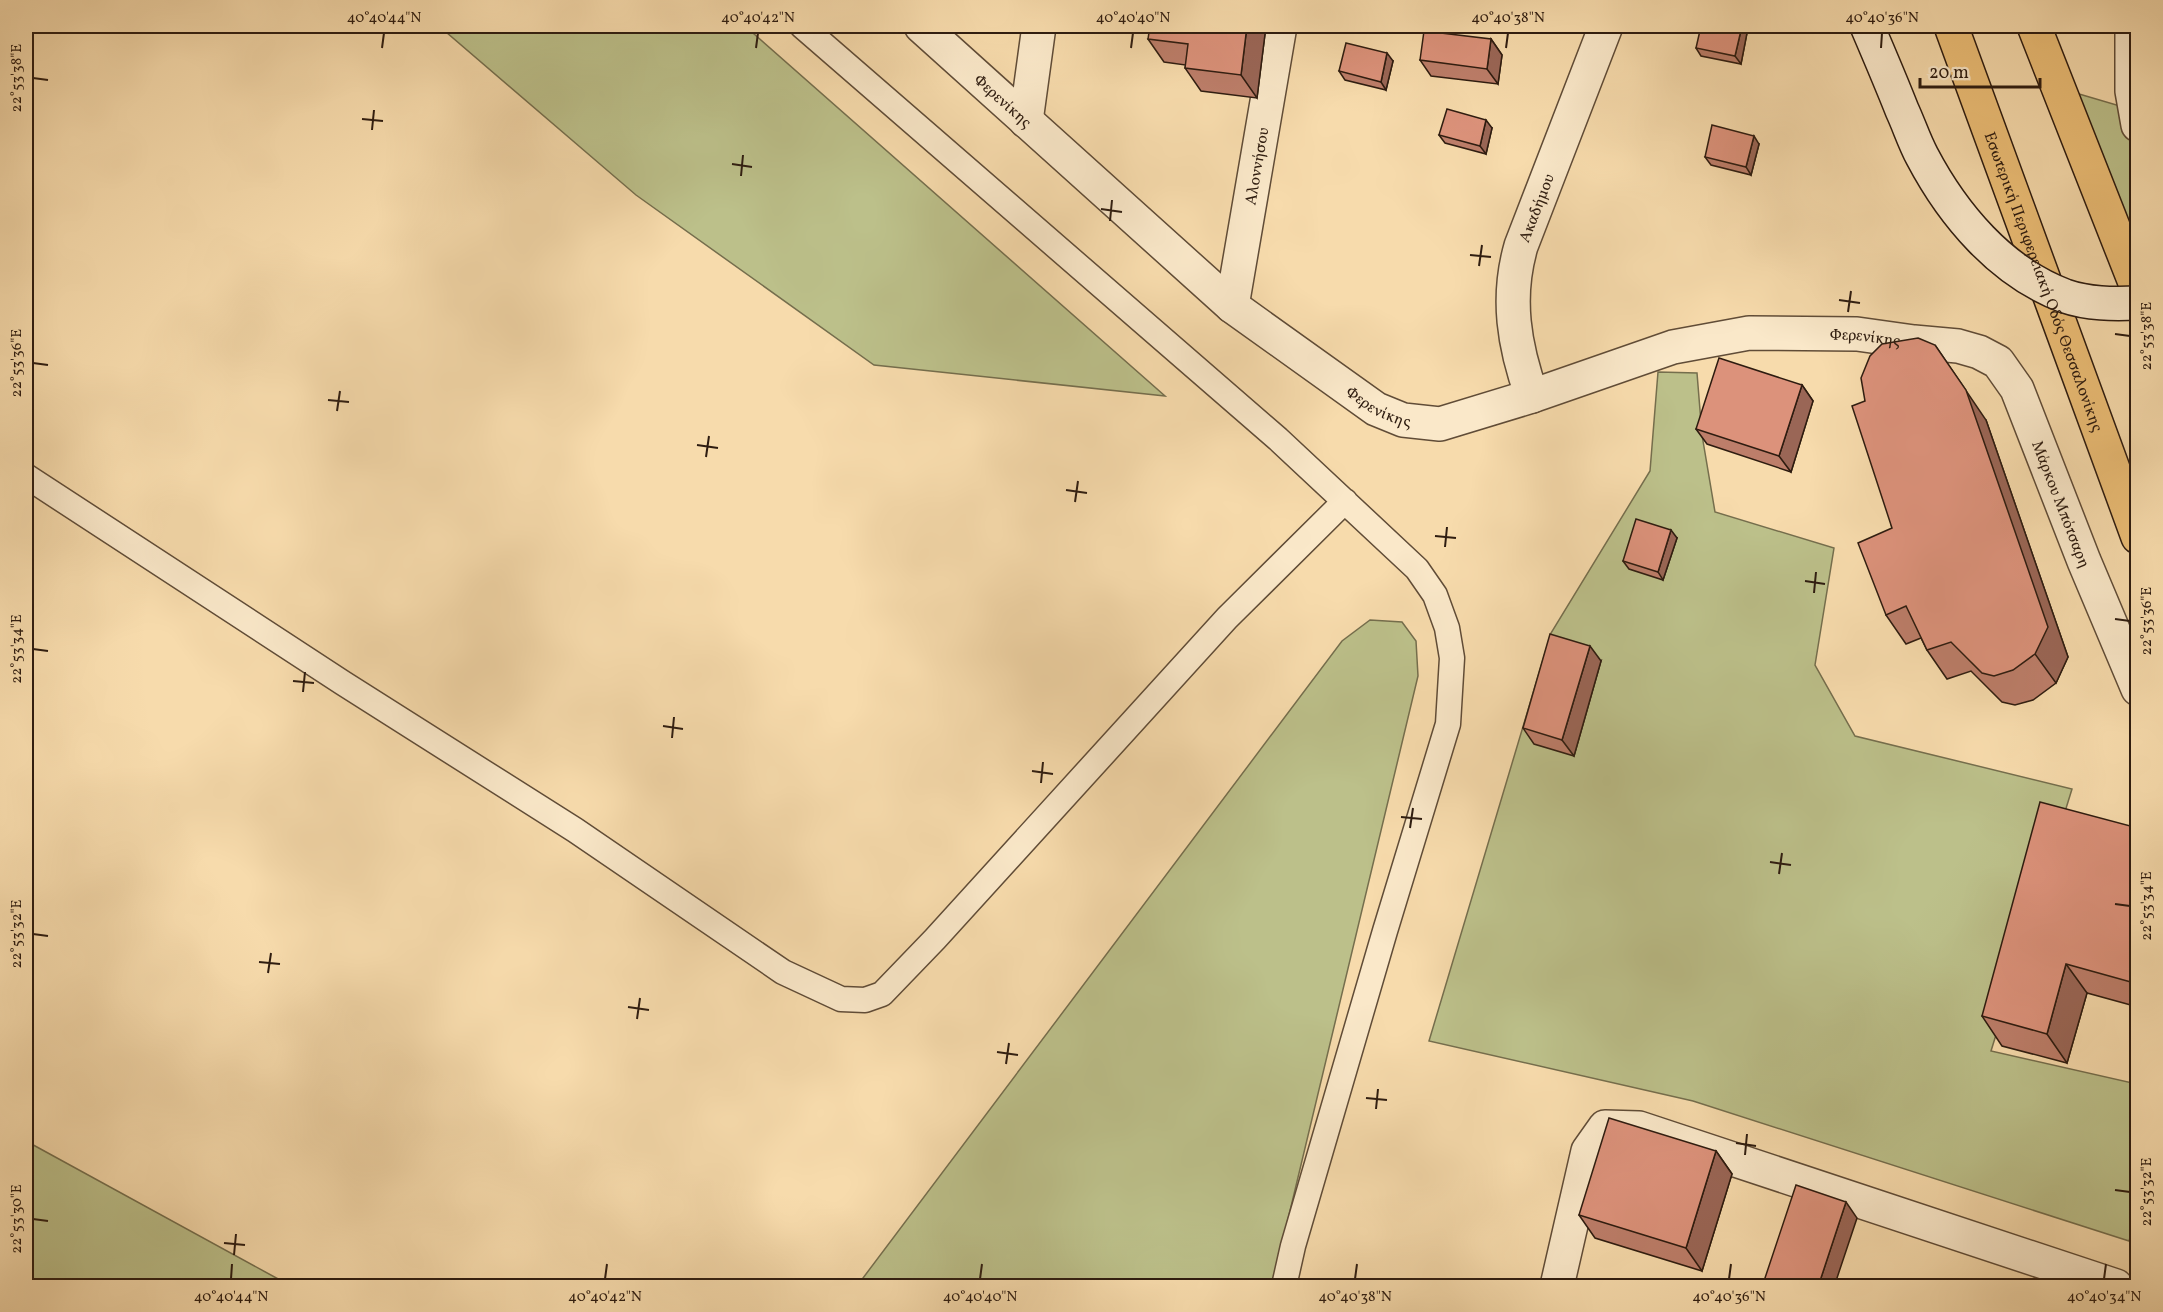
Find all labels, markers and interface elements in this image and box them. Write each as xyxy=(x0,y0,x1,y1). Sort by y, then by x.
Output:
text: 40°40'44"N xyxy=(347,8,421,29)
text: 40°40'42"N xyxy=(721,8,795,29)
text: 40°40'40"N xyxy=(1096,8,1170,29)
text: 40°40'38"N xyxy=(1471,8,1545,29)
text: 40°40'36"N xyxy=(1845,8,1919,29)
text: 22°53'38"E xyxy=(7,44,28,112)
scale bar xyxy=(1920,51,2040,89)
text: 20 m xyxy=(1929,61,1969,86)
street label: Φερενίκης xyxy=(968,70,1036,134)
street label: Αλοννήσου xyxy=(1240,126,1275,207)
street label: Εσωτερική Περιφερειακή Οδός Θεσσαλονίκης xyxy=(1978,129,2108,435)
street label: Ακαδήμου xyxy=(1514,171,1561,246)
text: 22°53'38"E xyxy=(2137,302,2158,370)
street label: Φερενίκης xyxy=(1830,325,1902,353)
text: 22°53'36"E xyxy=(7,329,28,397)
street label: Φερενίκης xyxy=(1341,382,1412,434)
street label: Μάρκου Μπότσαρη xyxy=(2025,438,2095,572)
text: 22°53'36"E xyxy=(2137,587,2158,655)
text: 22°53'34"E xyxy=(7,614,28,684)
text: 22°53'34"E xyxy=(2137,871,2158,941)
text: 22°53'32"E xyxy=(7,900,28,968)
text: 22°53'32"E xyxy=(2137,1158,2158,1226)
text: 22°53'30"E xyxy=(7,1184,28,1254)
text: 40°40'44"N xyxy=(194,1287,268,1308)
text: 40°40'42"N xyxy=(568,1287,642,1308)
text: 40°40'40"N xyxy=(943,1287,1017,1308)
text: 40°40'38"N xyxy=(1318,1287,1392,1308)
text: 40°40'36"N xyxy=(1692,1287,1766,1308)
text: 40°40'34"N xyxy=(2067,1287,2141,1308)

